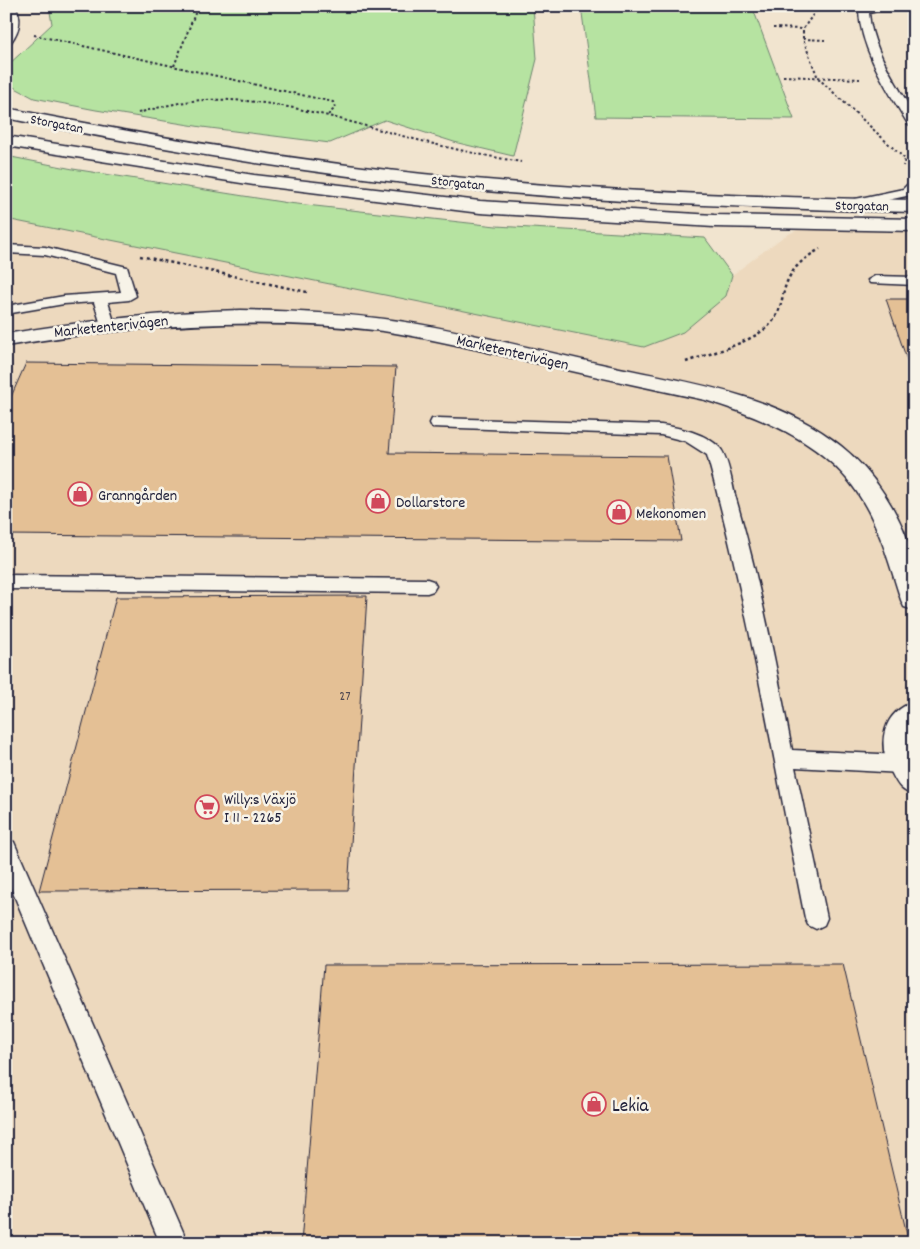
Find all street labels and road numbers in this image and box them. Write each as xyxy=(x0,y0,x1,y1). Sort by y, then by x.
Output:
street label: Storgatan xyxy=(28,110,85,140)
street label: Storgatan xyxy=(430,171,486,197)
street label: Storgatan xyxy=(835,197,889,217)
street label: Marketenterivägen xyxy=(53,310,169,345)
street label: Marketenterivägen xyxy=(454,329,571,378)

